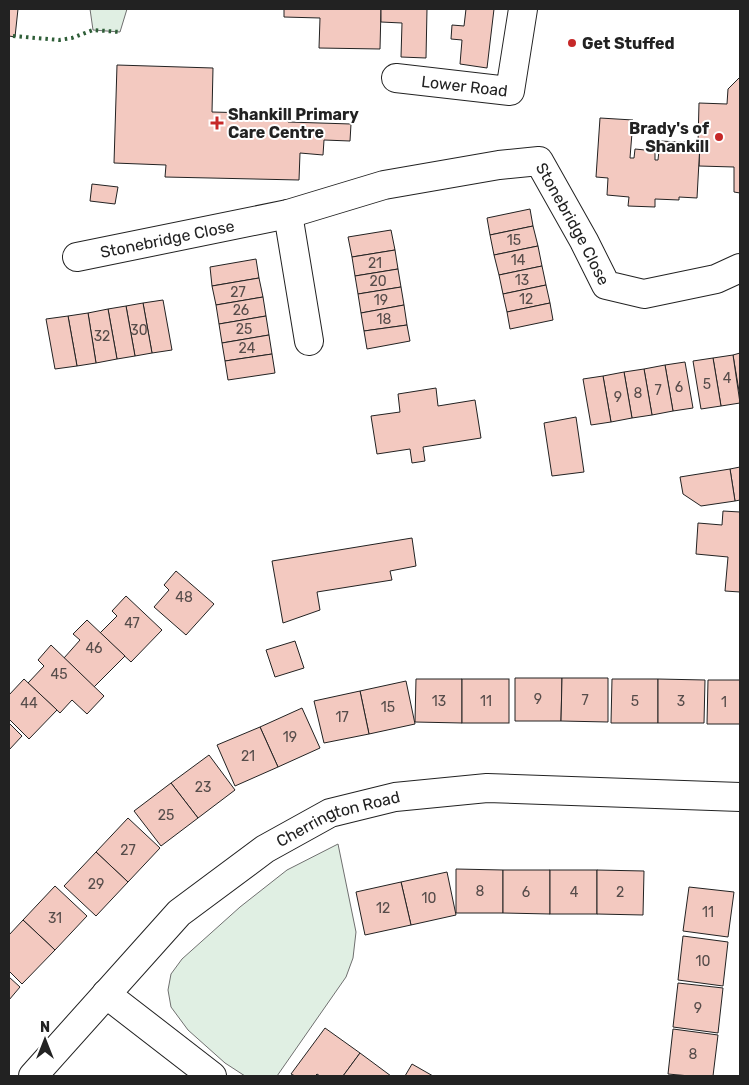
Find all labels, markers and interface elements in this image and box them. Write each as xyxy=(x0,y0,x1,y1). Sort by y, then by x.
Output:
place label: Get Stuffed xyxy=(582,34,675,53)
marker: Get Stuffed xyxy=(566,37,578,49)
street label: Lower Road xyxy=(420,71,509,100)
place label: Shankill Primary Care Centre xyxy=(228,105,359,142)
marker: Shankill Primary Care Centre xyxy=(210,116,224,130)
place label: Brady's of Shankill xyxy=(629,119,710,156)
marker: Brady's of Shankill xyxy=(713,131,725,143)
street label: Stonebridge Close xyxy=(532,159,614,288)
street label: Stonebridge Close xyxy=(98,216,236,262)
house number: 15 xyxy=(507,232,521,249)
house number: 14 xyxy=(511,252,526,269)
house number: 21 xyxy=(368,255,382,272)
house number: 13 xyxy=(515,272,529,289)
house number: 20 xyxy=(369,273,387,290)
house number: 27 xyxy=(230,284,246,301)
house number: 12 xyxy=(519,291,533,308)
house number: 19 xyxy=(374,292,388,309)
house number: 26 xyxy=(233,302,249,319)
house number: 18 xyxy=(377,311,392,328)
house number: 25 xyxy=(236,321,252,338)
house number: 30 xyxy=(130,322,148,339)
house number: 32 xyxy=(94,328,110,345)
house number: 24 xyxy=(239,340,256,357)
house number: 4 xyxy=(723,370,732,387)
house number: 5 xyxy=(703,376,711,393)
house number: 6 xyxy=(675,379,683,396)
house number: 7 xyxy=(654,382,662,399)
house number: 8 xyxy=(634,385,643,402)
house number: 9 xyxy=(614,389,622,406)
house number: 48 xyxy=(175,589,193,606)
house number: 47 xyxy=(124,615,140,632)
house number: 46 xyxy=(85,640,103,657)
house number: 45 xyxy=(50,666,68,683)
house number: 9 xyxy=(534,691,542,708)
house number: 7 xyxy=(581,692,589,709)
house number: 13 xyxy=(432,693,446,710)
house number: 11 xyxy=(480,693,492,710)
house number: 5 xyxy=(631,693,639,710)
house number: 3 xyxy=(677,693,685,710)
house number: 1 xyxy=(721,694,727,711)
house number: 44 xyxy=(20,695,38,712)
house number: 15 xyxy=(381,699,395,716)
house number: 17 xyxy=(335,709,349,726)
house number: 19 xyxy=(283,729,297,746)
house number: 21 xyxy=(241,748,255,765)
house number: 23 xyxy=(195,779,211,796)
street label: Cherrington Road xyxy=(273,787,402,850)
house number: 25 xyxy=(158,807,174,824)
house number: 27 xyxy=(120,842,136,859)
house number: 29 xyxy=(88,876,104,893)
house number: 8 xyxy=(476,883,485,900)
house number: 6 xyxy=(522,884,530,901)
house number: 4 xyxy=(570,884,579,901)
house number: 2 xyxy=(616,884,624,901)
house number: 10 xyxy=(422,890,437,907)
house number: 12 xyxy=(376,900,390,917)
house number: 11 xyxy=(702,904,714,921)
house number: 31 xyxy=(48,910,62,927)
house number: 10 xyxy=(696,953,711,970)
house number: 9 xyxy=(694,1000,702,1017)
north arrow xyxy=(20,1015,70,1065)
text: N xyxy=(40,1019,50,1036)
house number: 8 xyxy=(689,1046,698,1063)

